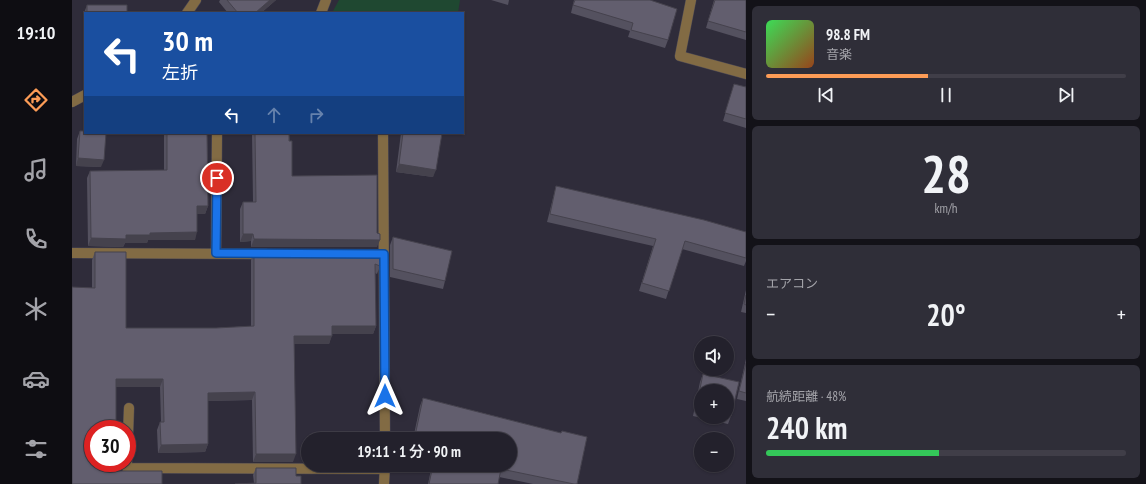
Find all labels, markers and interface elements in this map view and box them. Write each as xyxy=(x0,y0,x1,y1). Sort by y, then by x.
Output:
text: 19:10 xyxy=(17,21,55,44)
text: 30 m xyxy=(162,22,213,59)
text: 98.8 FM xyxy=(826,25,870,44)
icon: left xyxy=(96,28,148,80)
text: 音楽 xyxy=(826,46,852,63)
text: 左折 xyxy=(162,61,198,84)
icon: previous xyxy=(815,84,837,106)
icon: pause xyxy=(935,84,957,106)
icon: next xyxy=(1055,84,1077,106)
icon: directions xyxy=(22,86,50,114)
icon: left xyxy=(221,104,243,126)
icon: ahead xyxy=(263,104,285,126)
icon: right xyxy=(305,104,327,126)
text: 28 xyxy=(921,140,971,207)
icon: music xyxy=(22,156,50,184)
pin xyxy=(200,161,234,195)
icon: arrive xyxy=(206,167,228,189)
text: km/h xyxy=(934,200,958,217)
icon: phone xyxy=(22,225,50,253)
text: エアコン xyxy=(766,275,818,292)
icon: climate xyxy=(22,295,50,323)
text: 20° xyxy=(926,295,966,334)
text: − xyxy=(766,300,775,328)
text: + xyxy=(1117,300,1126,328)
map controls xyxy=(694,336,734,472)
button: sound xyxy=(694,336,734,376)
icon: car xyxy=(22,365,50,393)
position arrow xyxy=(364,375,406,417)
button: + xyxy=(694,384,734,424)
text: 航続距離 · 48% xyxy=(766,388,846,405)
text: 240 km xyxy=(766,408,847,447)
speed limit sign: 30 xyxy=(84,420,136,472)
button: − xyxy=(694,432,734,472)
icon: filters xyxy=(22,435,50,463)
text: 19:11 · 1 分 · 90 m xyxy=(357,442,461,461)

